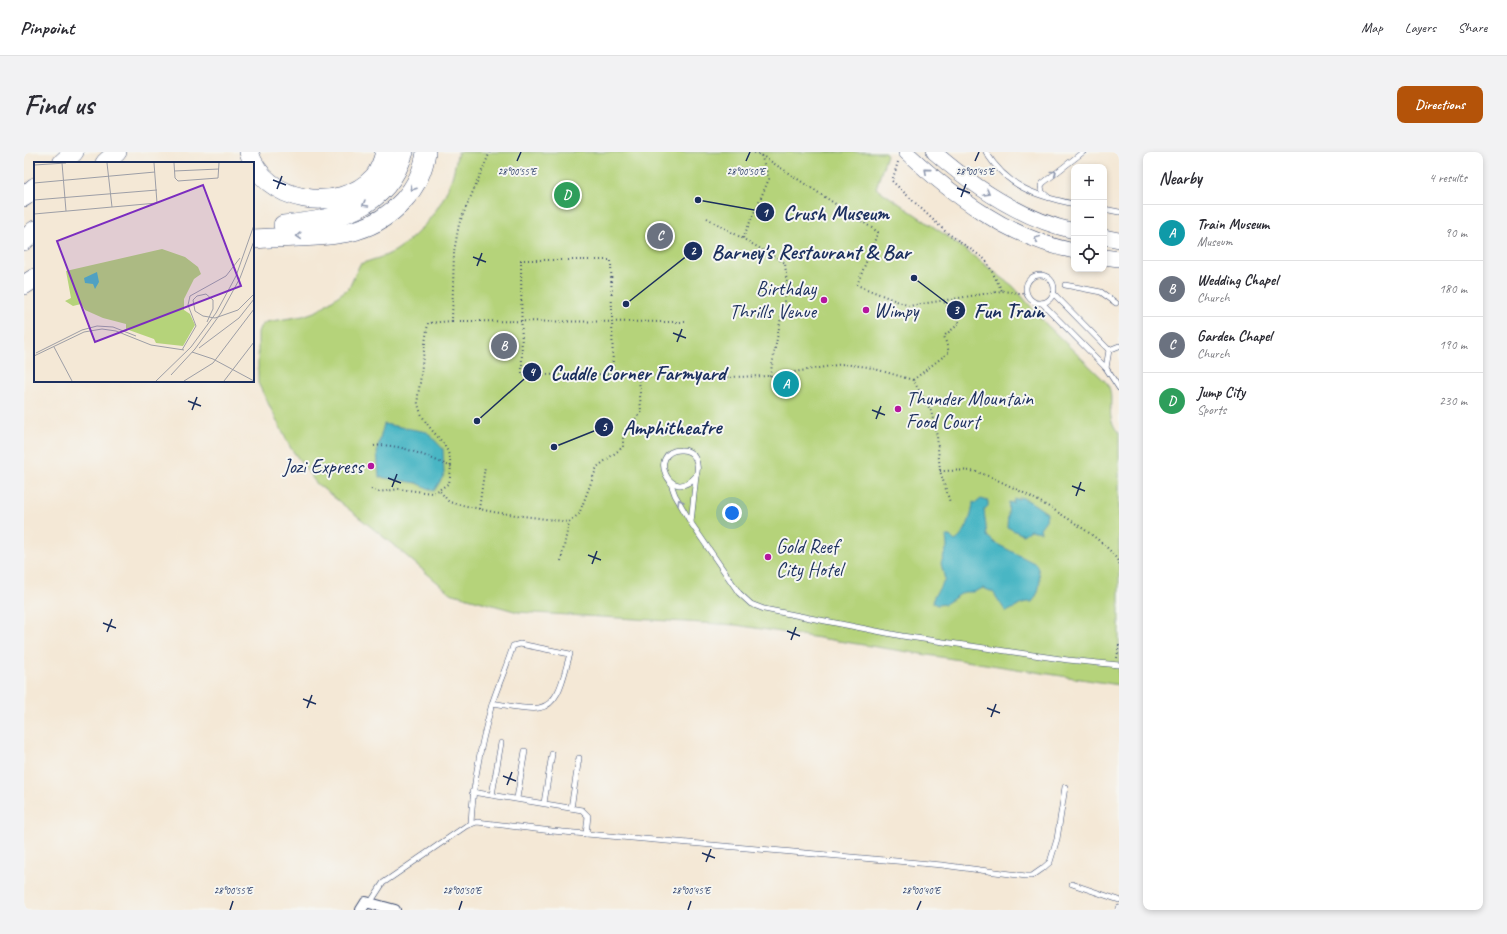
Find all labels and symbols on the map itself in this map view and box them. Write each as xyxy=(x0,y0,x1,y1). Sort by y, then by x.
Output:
inset map xyxy=(34,162,254,382)
text: 28°00'55"E xyxy=(498,165,538,178)
text: 28°00'50"E xyxy=(727,165,767,178)
text: 28°00'45"E xyxy=(956,165,996,178)
one-way arrow xyxy=(924,169,932,176)
one-way arrow xyxy=(1050,171,1057,178)
pin: D xyxy=(554,180,580,210)
one-way arrow xyxy=(410,184,417,191)
one-way arrow xyxy=(983,188,990,195)
callout: Crush Museum xyxy=(755,196,896,229)
one-way arrow xyxy=(362,199,369,206)
text: Crush Museum xyxy=(783,200,890,226)
text: 1 xyxy=(762,205,769,221)
pin: C xyxy=(647,221,673,251)
one-way arrow xyxy=(296,232,302,240)
callout: Barney's Restaurant & Bar xyxy=(683,235,918,268)
one-way arrow xyxy=(1033,236,1040,244)
text: Barney's Restaurant & Bar xyxy=(712,239,913,265)
text: 2 xyxy=(690,243,697,259)
place label: Birthday Thrills Venue xyxy=(729,276,817,324)
callout: Fun Train xyxy=(946,294,1052,327)
marker: Birthday Thrills Venue xyxy=(819,295,829,305)
place label: Wimpy xyxy=(874,298,921,323)
text: Fun Train xyxy=(974,298,1046,324)
text: 3 xyxy=(953,302,960,318)
marker: Wimpy xyxy=(861,305,871,315)
pin: B xyxy=(491,331,517,361)
callout: Cuddle Corner Farmyard xyxy=(522,356,734,389)
text: Cuddle Corner Farmyard xyxy=(551,360,729,386)
text: 4 xyxy=(529,364,536,380)
pin: A xyxy=(773,369,799,399)
place label: Thunder Mountain Food Court xyxy=(906,386,1034,434)
marker: Thunder Mountain Food Court xyxy=(893,404,903,414)
callout: Amphitheatre xyxy=(594,410,729,443)
text: Amphitheatre xyxy=(623,414,723,440)
text: 5 xyxy=(601,419,608,435)
place label: Jozi Express xyxy=(282,454,365,479)
marker: Jozi Express xyxy=(366,461,376,471)
one-way arrow xyxy=(677,499,684,506)
your location xyxy=(722,503,742,523)
place label: Gold Reef City Hotel xyxy=(776,534,846,582)
marker: Gold Reef City Hotel xyxy=(763,552,773,562)
text: 28°00'55"E xyxy=(214,884,254,897)
text: 28°00'50"E xyxy=(443,884,483,897)
text: 28°00'45"E xyxy=(672,884,712,897)
text: 28°00'40"E xyxy=(902,884,942,897)

